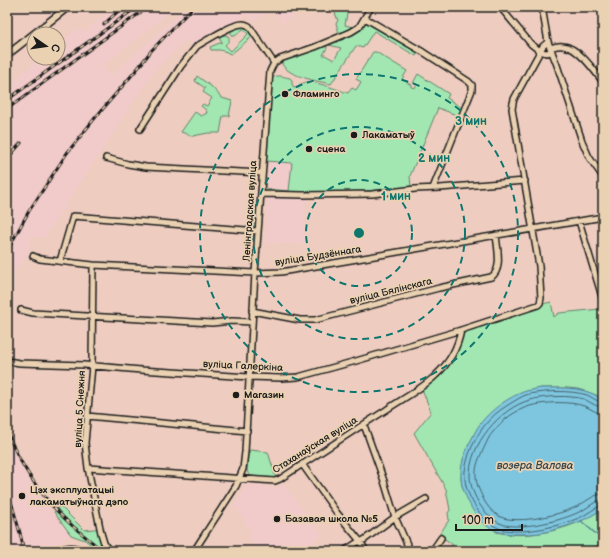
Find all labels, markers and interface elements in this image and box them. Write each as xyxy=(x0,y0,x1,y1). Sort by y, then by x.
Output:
north arrow xyxy=(26,26,66,66)
text: С xyxy=(48,43,62,54)
place label: Фламинго xyxy=(293,88,340,100)
marker: Фламинго xyxy=(280,89,290,99)
text: 3 мин xyxy=(455,114,487,129)
place label: Лакаматыў xyxy=(361,129,415,141)
marker: Лакаматыў xyxy=(349,130,359,140)
place label: сцена xyxy=(317,143,345,155)
marker: сцена xyxy=(304,144,314,154)
text: 2 мин xyxy=(418,151,450,166)
street label: Ленінградская вуліца xyxy=(240,160,260,263)
text: 1 мин xyxy=(381,189,411,204)
centre of rings xyxy=(352,226,366,240)
street label: вуліца Будзённага xyxy=(274,243,362,269)
street label: вуліца Бялінскага xyxy=(349,275,433,307)
street label: вуліца Галеркіна xyxy=(203,358,283,374)
street label: вуліца 5 Снежня xyxy=(72,370,88,448)
place label: Магазин xyxy=(244,389,284,401)
marker: Магазин xyxy=(231,390,241,400)
street label: Стаханаўская вуліца xyxy=(270,414,360,476)
water label: возера Валова xyxy=(497,459,574,472)
place label: Цэх эксплуатацыі лакаматыўнага дэпо xyxy=(29,484,129,508)
marker: Цэх эксплуатацыі лакаматыўнага дэпо xyxy=(17,491,27,501)
scale bar xyxy=(456,506,522,532)
place label: Базавая школа №5 xyxy=(285,513,378,525)
text: 100 m xyxy=(462,513,494,528)
marker: Базавая школа №5 xyxy=(272,514,282,524)

